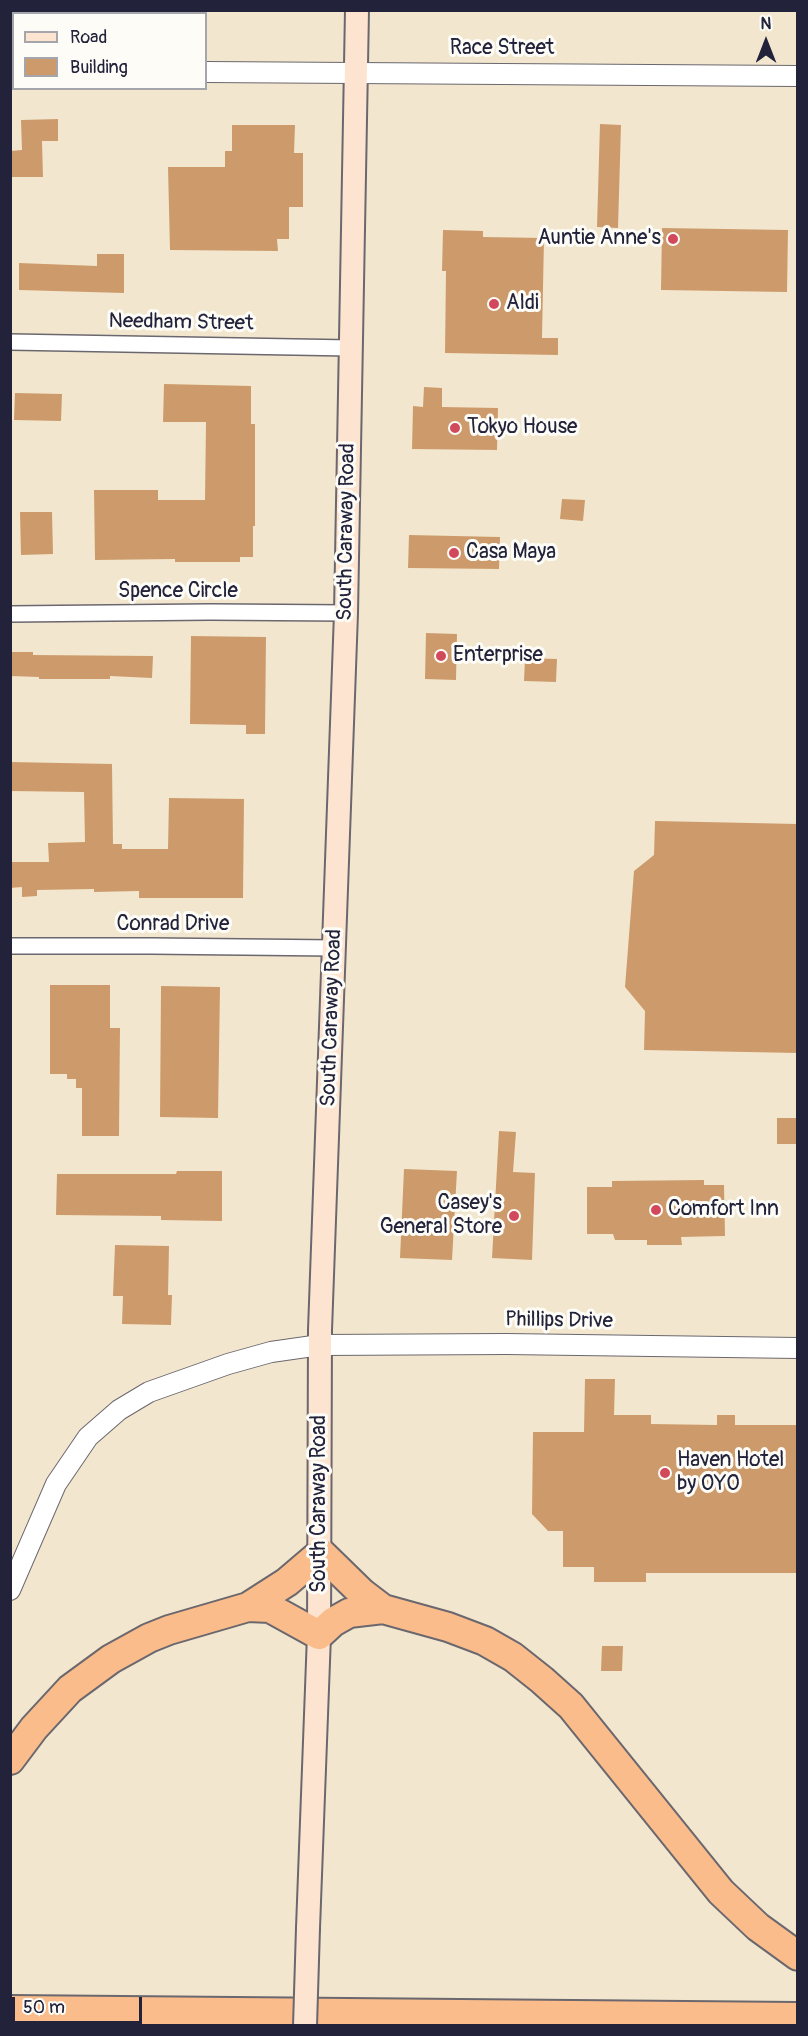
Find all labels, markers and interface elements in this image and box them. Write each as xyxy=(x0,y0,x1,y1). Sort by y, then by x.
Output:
legend xyxy=(12,12,207,90)
north arrow xyxy=(736,12,796,72)
text: N xyxy=(761,14,771,34)
text: Road xyxy=(70,26,107,49)
street label: Race Street xyxy=(450,36,554,62)
text: Building xyxy=(70,56,128,79)
place label: Auntie Anne's xyxy=(538,226,661,252)
marker: Auntie Anne's xyxy=(666,232,680,246)
place label: Aldi xyxy=(506,291,539,317)
marker: Aldi xyxy=(487,297,501,311)
street label: Needham Street xyxy=(108,309,254,337)
place label: Tokyo House xyxy=(467,415,577,441)
marker: Tokyo House xyxy=(448,421,462,435)
street label: South Caraway Road xyxy=(333,443,361,621)
place label: Casa Maya xyxy=(466,540,556,566)
marker: Casa Maya xyxy=(447,546,461,560)
street label: Spence Circle xyxy=(118,579,238,605)
place label: Enterprise xyxy=(453,643,543,669)
marker: Enterprise xyxy=(434,649,448,663)
street label: Conrad Drive xyxy=(117,912,229,938)
street label: South Caraway Road xyxy=(316,929,348,1107)
place label: Casey's General Store xyxy=(380,1191,502,1241)
place label: Comfort Inn xyxy=(668,1197,779,1223)
marker: Comfort Inn xyxy=(649,1203,663,1217)
marker: Casey's General Store xyxy=(507,1209,521,1223)
street label: Phillips Drive xyxy=(505,1307,613,1335)
street label: South Caraway Road xyxy=(307,1415,333,1593)
place label: Haven Hotel by OYO xyxy=(677,1448,784,1498)
marker: Haven Hotel by OYO xyxy=(658,1466,672,1480)
scale bar xyxy=(15,1985,146,2023)
text: 50 m xyxy=(23,1996,65,2019)

